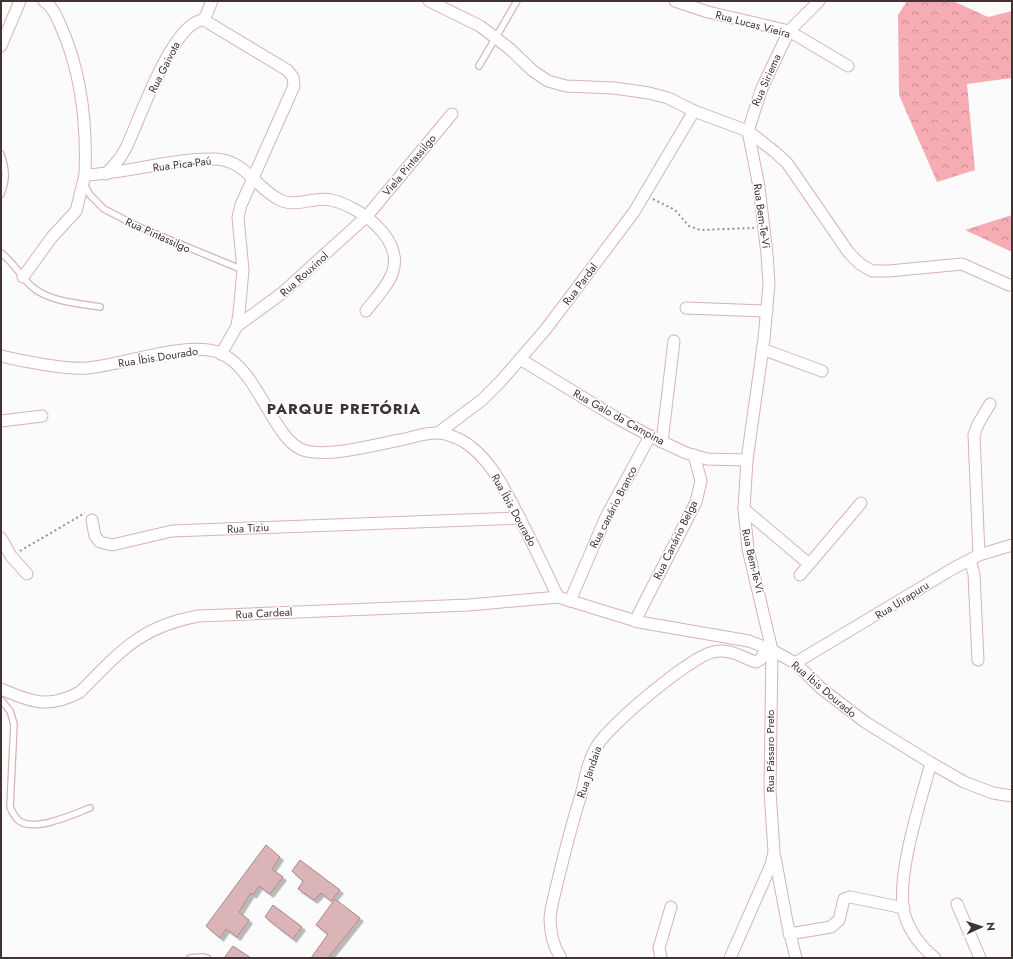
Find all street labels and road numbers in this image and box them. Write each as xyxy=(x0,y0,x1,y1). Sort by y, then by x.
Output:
street label: Rua Lucas Vieira xyxy=(714,6,792,42)
street label: Rua Gaivota xyxy=(144,38,184,96)
street label: Rua Siriema xyxy=(747,51,785,109)
street label: Viela Pintassilgo xyxy=(378,131,440,199)
street label: Rua Pica-Paú xyxy=(152,152,212,176)
street label: Rua Bem-Te-Vi xyxy=(750,183,774,250)
street label: Rua Pintassilgo xyxy=(123,214,193,256)
street label: Rua Rouxinol xyxy=(276,248,332,300)
street label: Rua Pardal xyxy=(559,259,601,309)
street label: Rua Íbis Dourado xyxy=(117,343,199,371)
street label: Rua Galo da Campina xyxy=(570,385,668,449)
street label: Rua canário Branco xyxy=(585,463,641,551)
street label: Rua Íbis Dourado xyxy=(487,471,541,549)
street label: Rua Canário Belga xyxy=(649,498,701,582)
street label: Rua Tiziu xyxy=(227,519,269,537)
street label: Rua Bem-Te-Vi xyxy=(738,527,768,595)
street label: Rua Uirapuru xyxy=(872,577,932,623)
street label: Rua Cardeal xyxy=(235,604,293,622)
street label: Rua Íbis Dourado xyxy=(788,657,860,721)
street label: Rua Pássaro Preto xyxy=(762,710,778,792)
street label: Rua Jandaia xyxy=(573,744,605,800)

